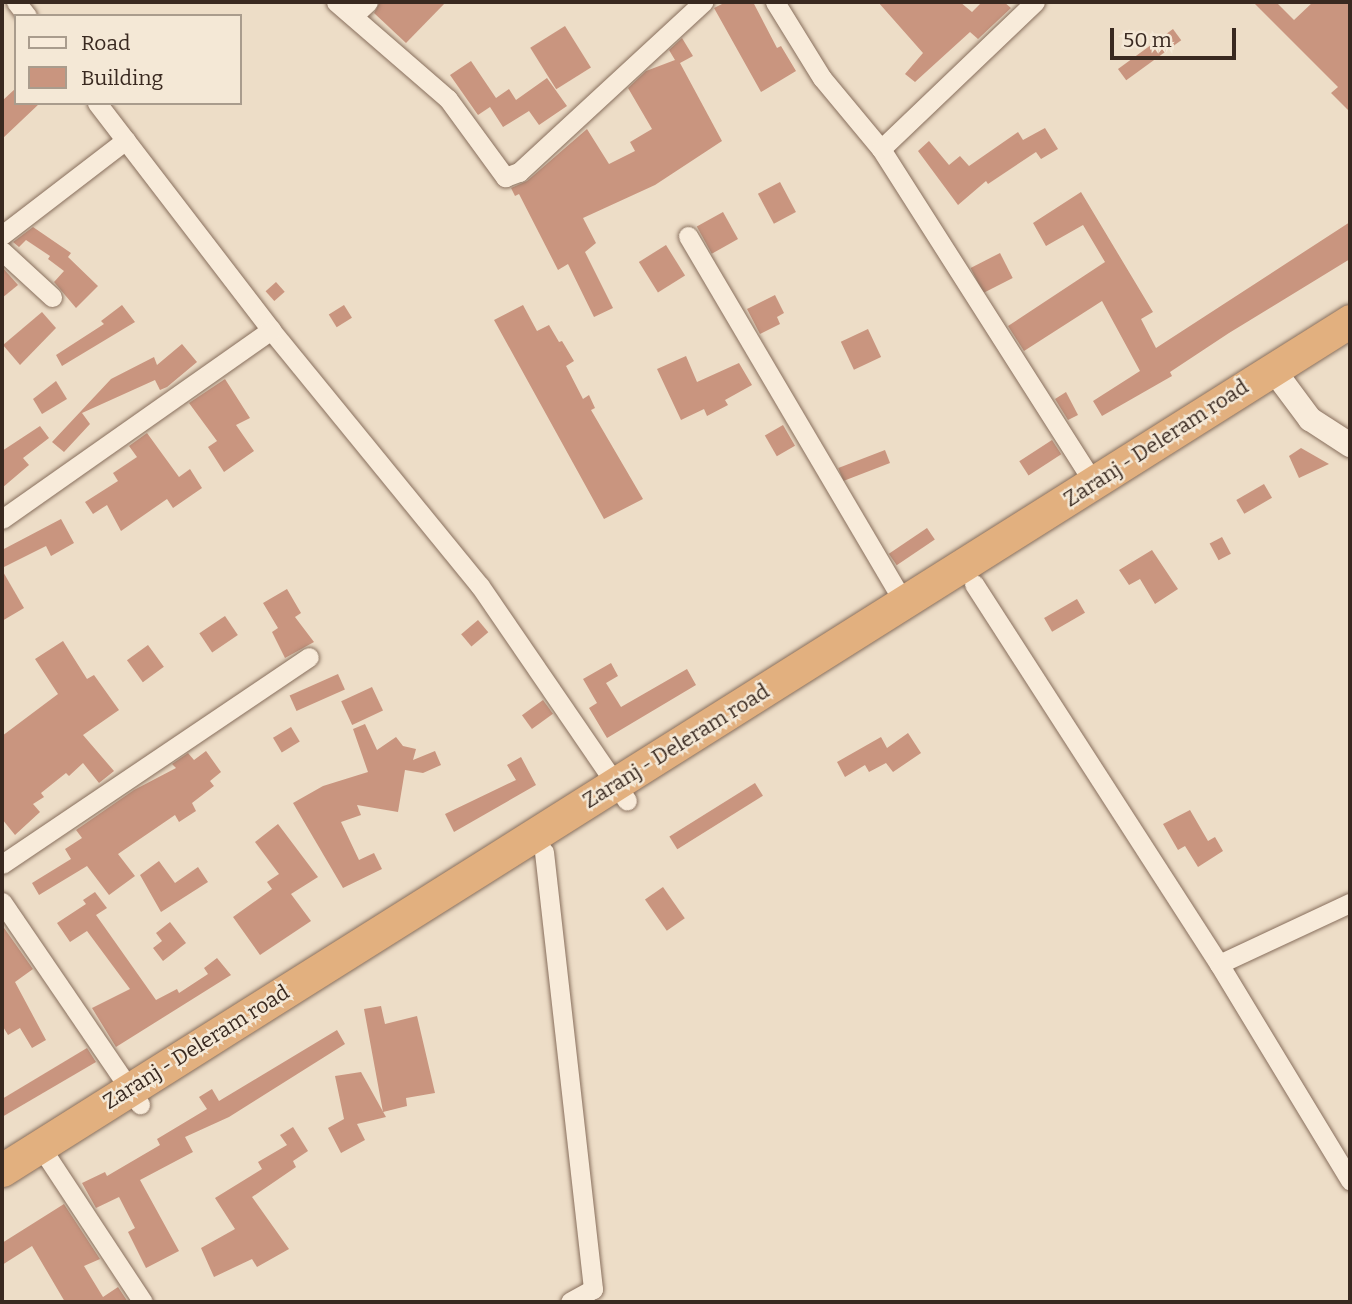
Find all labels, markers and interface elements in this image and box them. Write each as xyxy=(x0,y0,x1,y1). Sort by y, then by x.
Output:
legend xyxy=(14,14,242,105)
scale bar xyxy=(1114,14,1240,58)
text: 50 m xyxy=(1123,27,1172,53)
text: Road xyxy=(81,30,130,56)
text: Building xyxy=(81,65,163,91)
street label: Zaranj - Deleram road xyxy=(1059,374,1253,512)
street label: Zaranj - Deleram road xyxy=(578,678,774,814)
street label: Zaranj - Deleram road xyxy=(98,979,294,1115)

